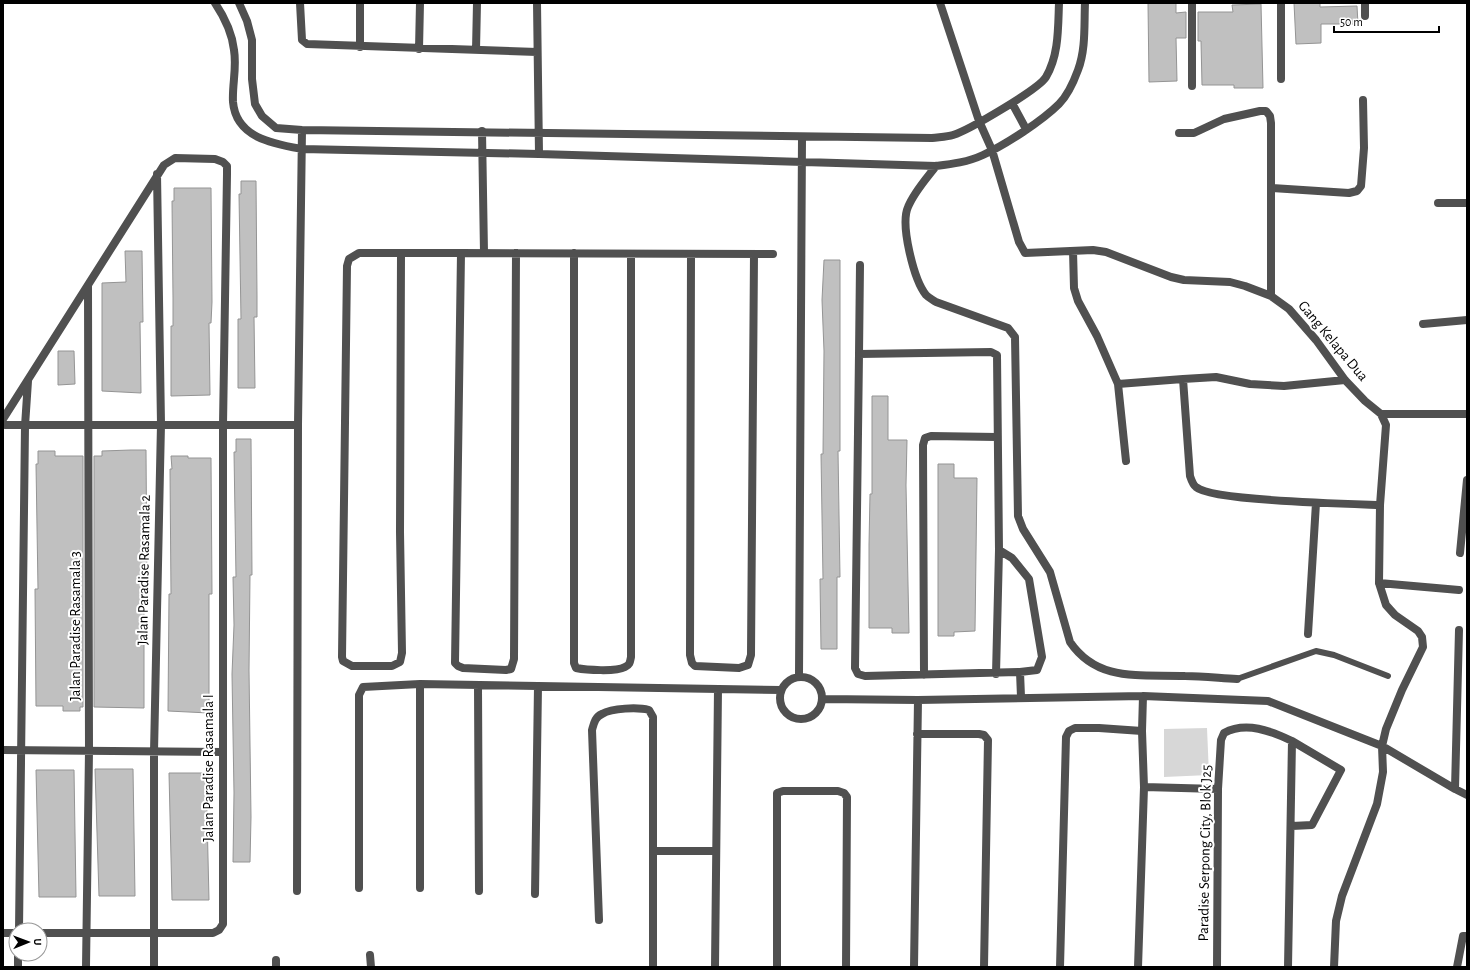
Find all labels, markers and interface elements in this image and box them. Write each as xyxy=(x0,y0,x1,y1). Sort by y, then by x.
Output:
scale bar xyxy=(1334,8,1439,34)
text: 50 m xyxy=(1340,16,1363,28)
street label: Gang Kelapa Dua xyxy=(1295,298,1371,384)
street label: Jalan Paradise Rasamala 2 xyxy=(135,495,153,645)
street label: Jalan Paradise Rasamala 3 xyxy=(68,551,83,701)
street label: Jalan Paradise Rasamala I xyxy=(201,694,216,842)
street label: Paradise Serpong City, Blok J25 xyxy=(1196,765,1214,941)
north arrow xyxy=(8,922,48,962)
text: U xyxy=(32,938,43,945)

